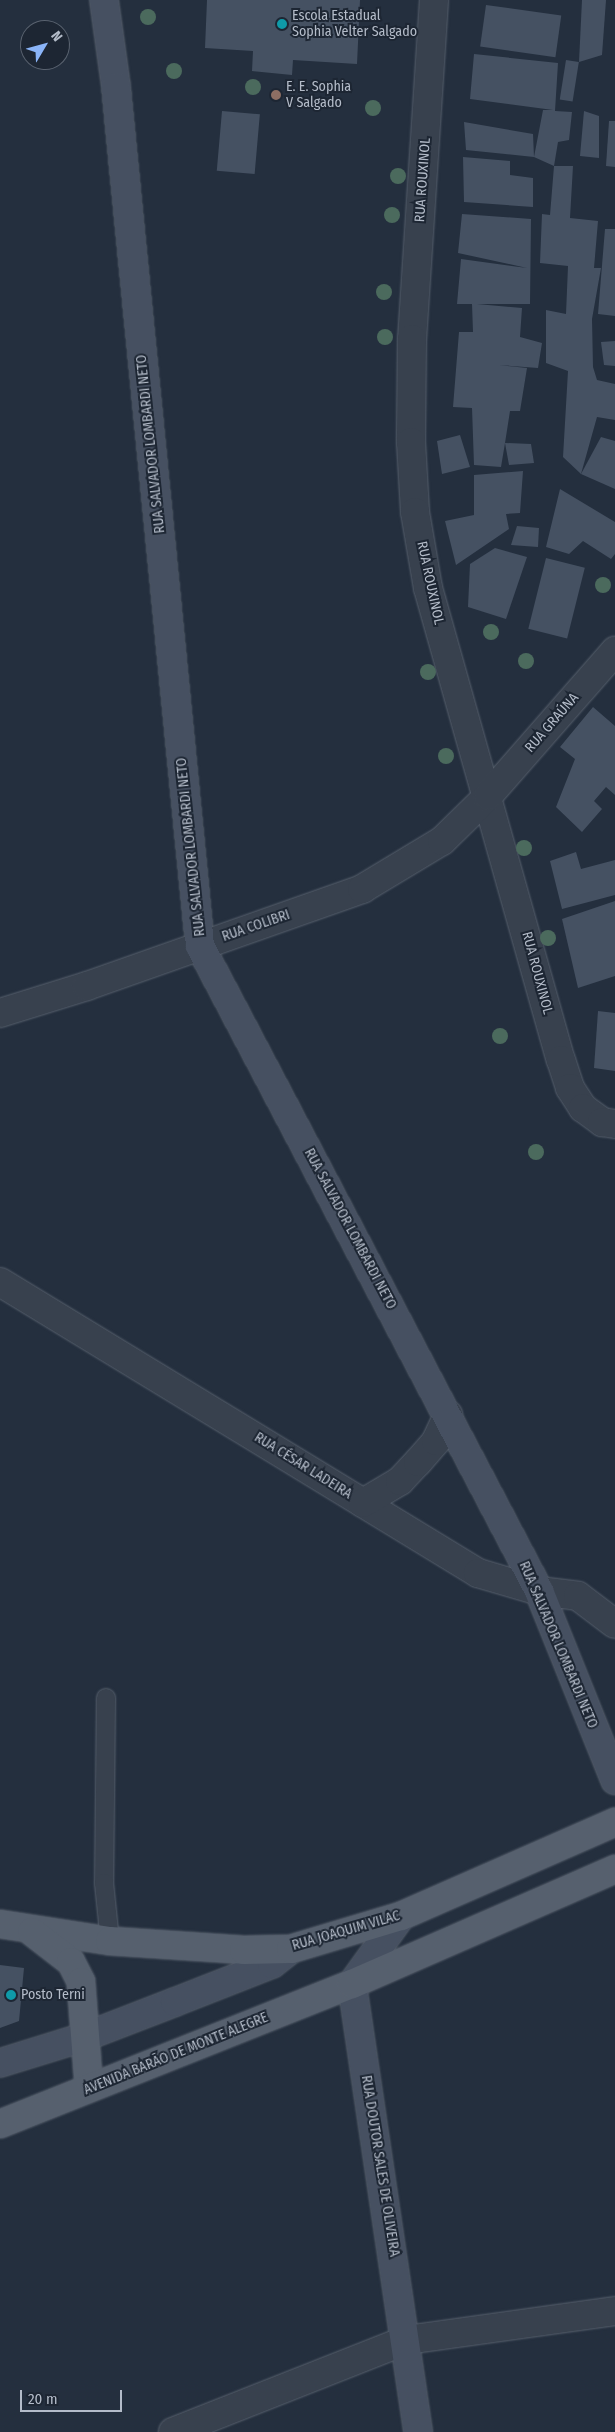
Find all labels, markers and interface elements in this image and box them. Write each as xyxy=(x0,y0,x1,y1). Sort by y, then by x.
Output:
place label: Escola Estadual Sophia Velter Salgado xyxy=(292,8,417,40)
marker: Escola Estadual Sophia Velter Salgado xyxy=(276,18,288,30)
north arrow xyxy=(20,20,70,70)
text: N xyxy=(47,28,66,45)
place label: E. E. Sophia V Salgado xyxy=(286,79,351,111)
marker: E. E. Sophia V Salgado xyxy=(270,89,282,101)
street label: RUA ROUXINOL xyxy=(412,137,434,223)
street label: RUA SALVADOR LOMBARDI NETO xyxy=(133,354,169,534)
street label: RUA ROUXINOL xyxy=(413,540,447,626)
street label: RUA GRAÚNA xyxy=(522,690,582,756)
street label: RUA SALVADOR LOMBARDI NETO xyxy=(173,757,209,937)
street label: RUA COLIBRI xyxy=(220,907,292,945)
street label: RUA ROUXINOL xyxy=(518,930,556,1016)
street label: RUA SALVADOR LOMBARDI NETO xyxy=(300,1146,400,1312)
street label: RUA CÉSAR LADEIRA xyxy=(251,1429,355,1503)
street label: RUA SALVADOR LOMBARDI NETO xyxy=(515,1559,601,1731)
street label: RUA JOAQUIM VILAC xyxy=(290,1908,402,1954)
place label: Posto Terni xyxy=(21,1987,85,2003)
marker: Posto Terni xyxy=(5,1989,17,2001)
street label: AVENIDA BARÃO DE MONTE ALEGRE xyxy=(81,2009,271,2099)
street label: RUA DOUTOR SALES DE OLIVEIRA xyxy=(357,2074,403,2258)
scale bar xyxy=(22,2380,125,2412)
text: 20 m xyxy=(28,2390,58,2408)

